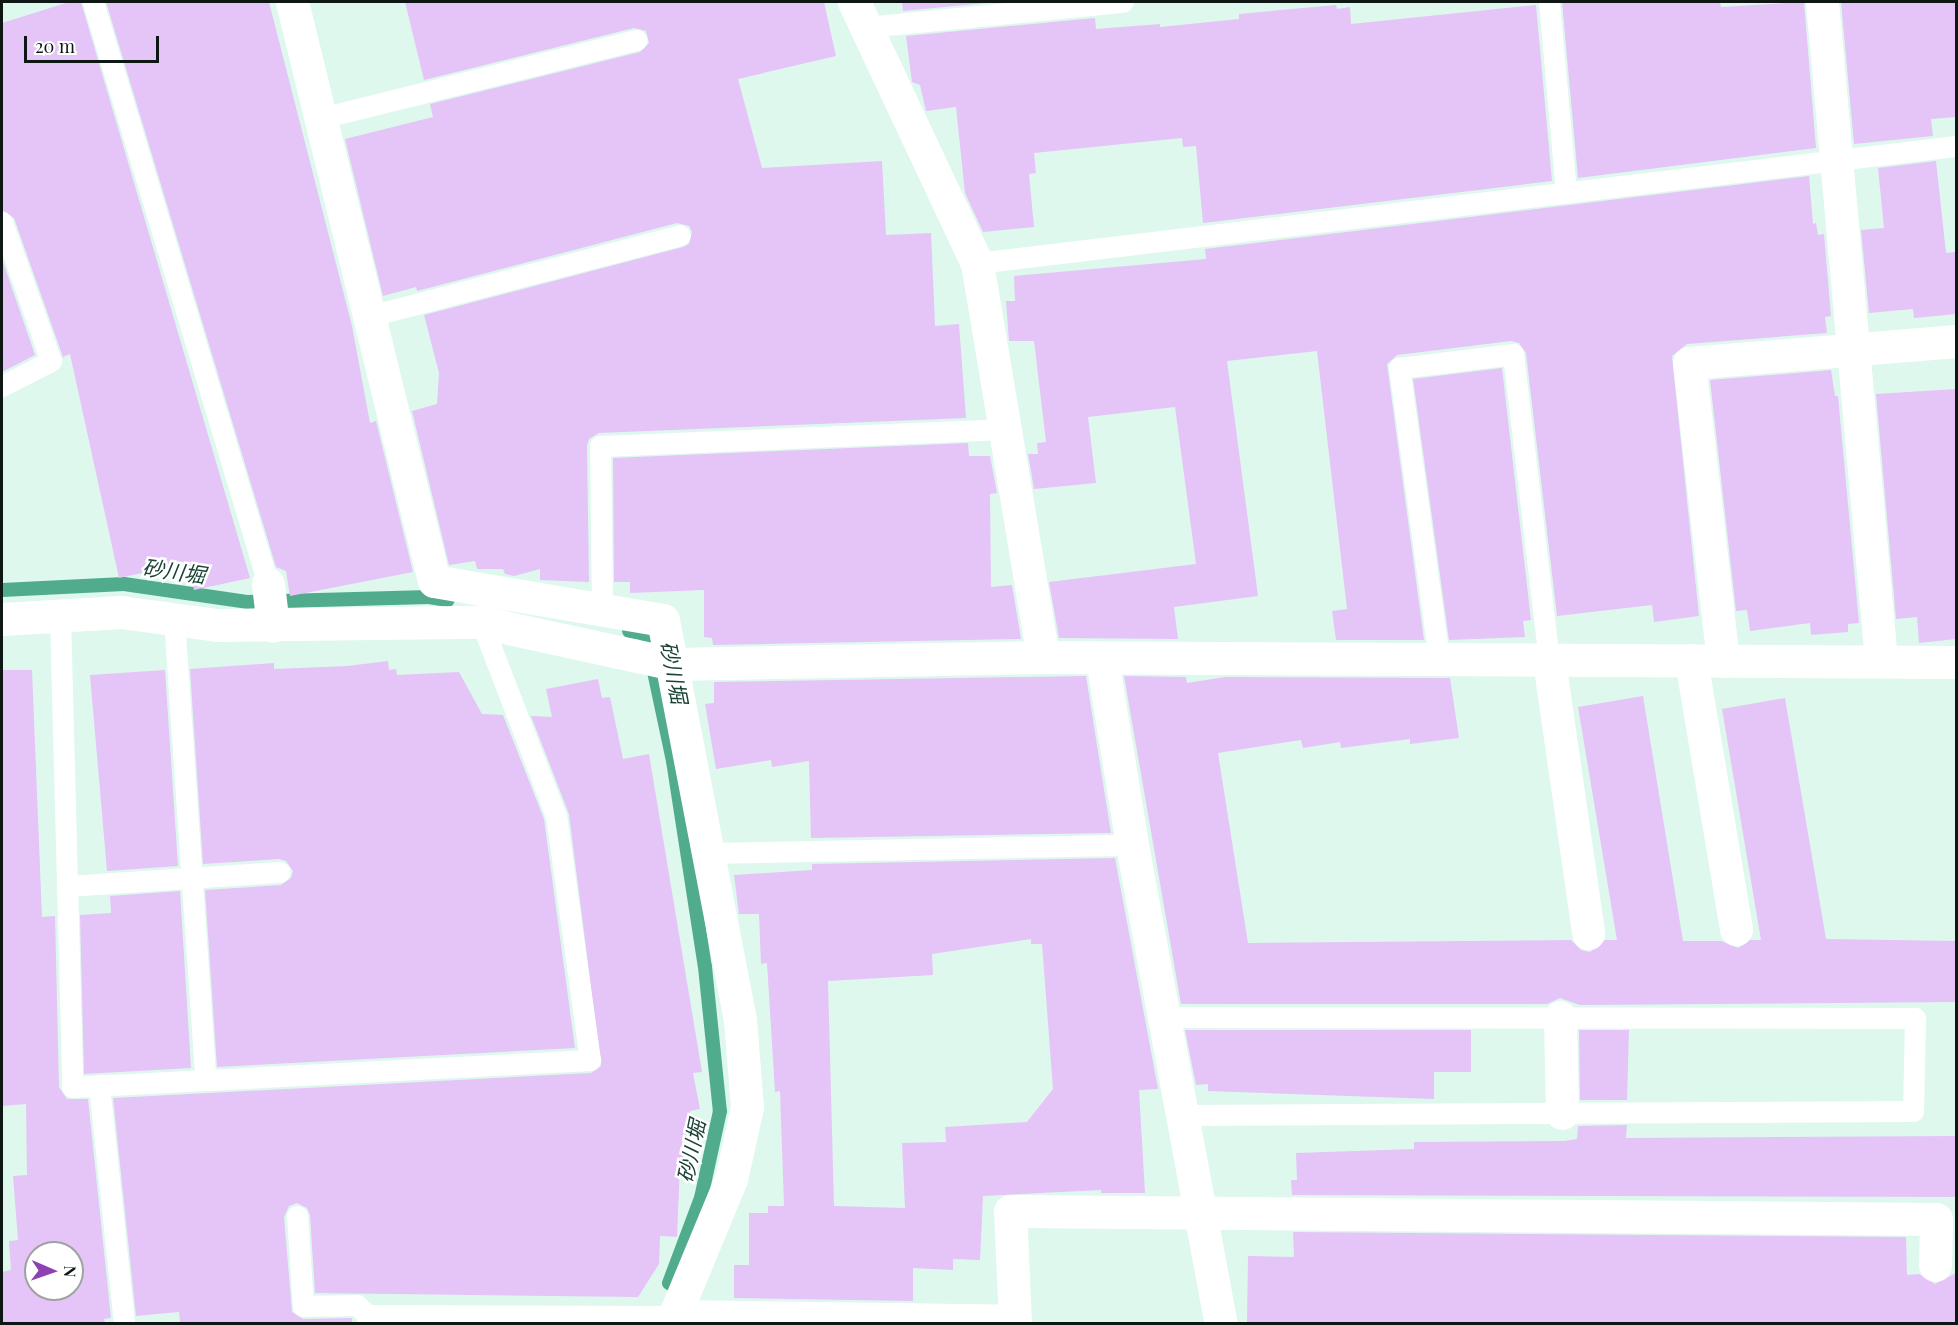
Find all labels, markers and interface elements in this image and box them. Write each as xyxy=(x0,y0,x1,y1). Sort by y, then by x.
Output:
scale bar xyxy=(27,24,162,62)
text: 20 m xyxy=(35,34,75,58)
water label: 砂川堀 xyxy=(141,553,207,587)
water label: 砂川堀 xyxy=(657,639,693,705)
water label: 砂川堀 xyxy=(671,1118,709,1184)
north arrow xyxy=(24,1241,84,1301)
text: N xyxy=(60,1265,81,1278)

